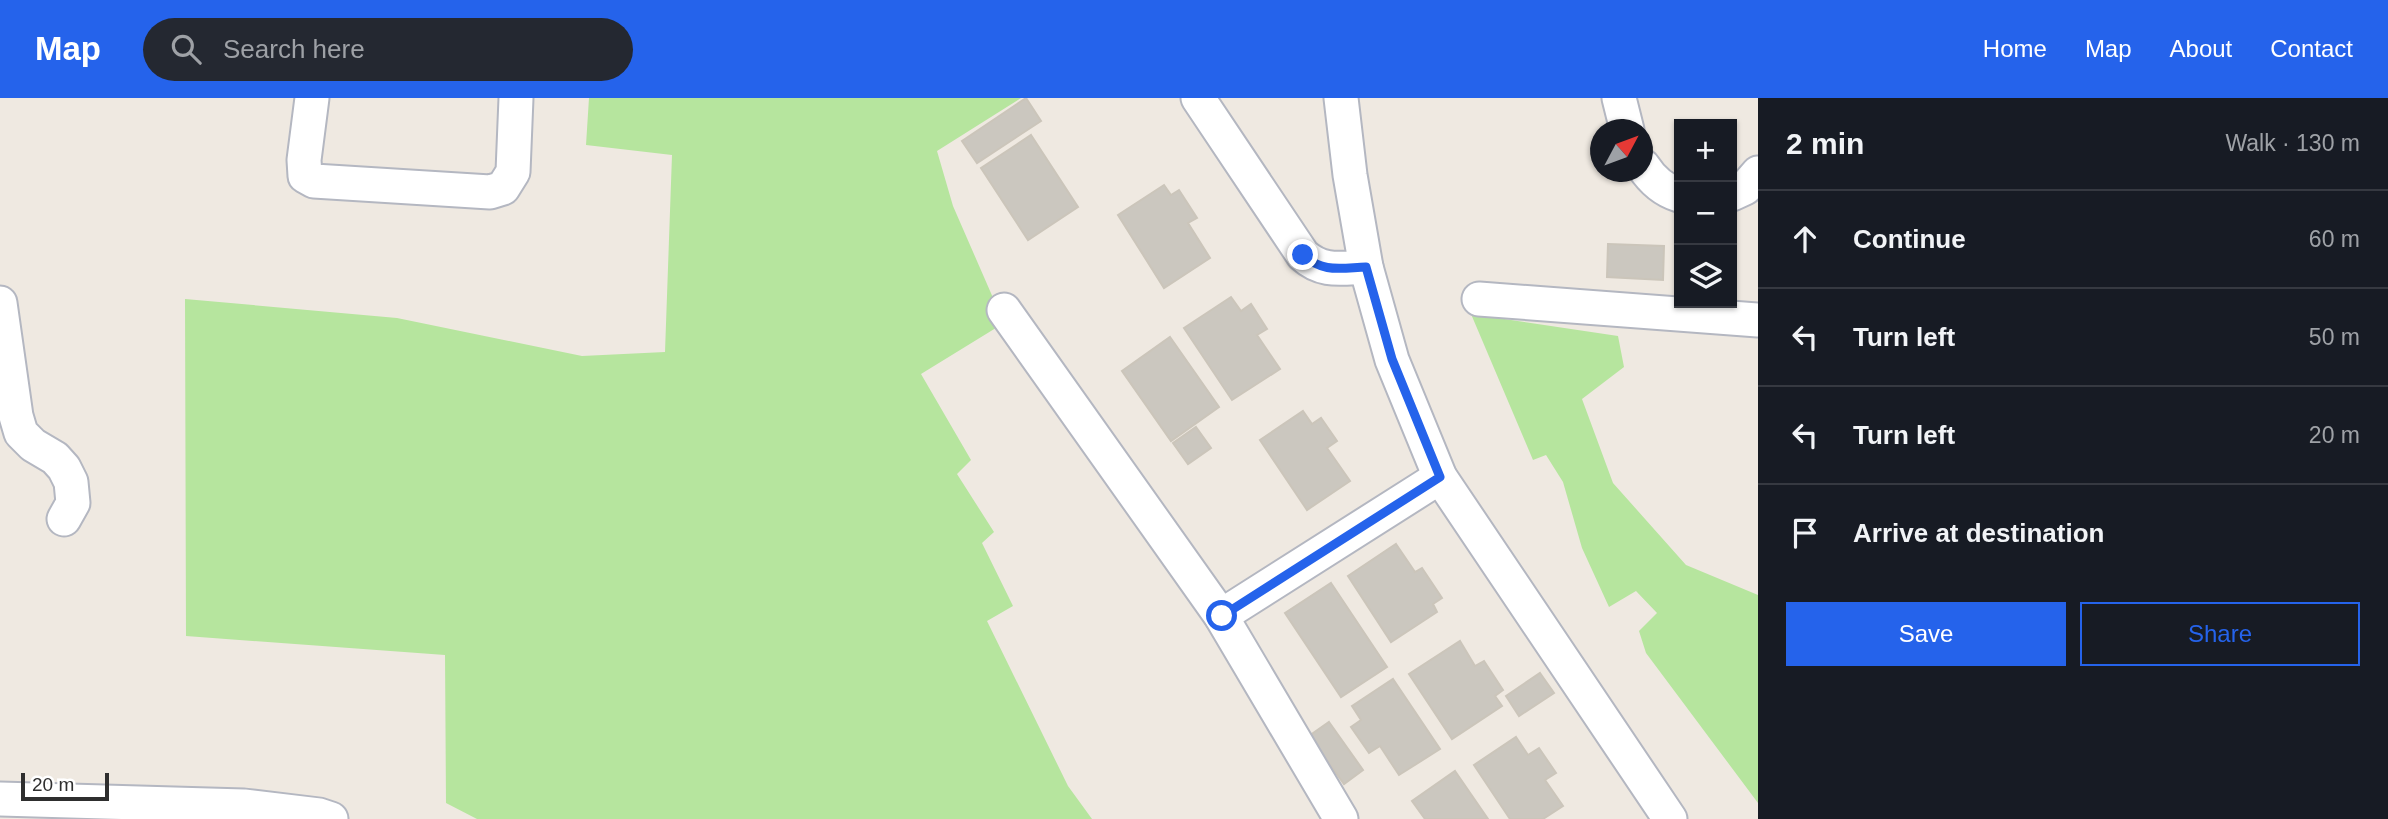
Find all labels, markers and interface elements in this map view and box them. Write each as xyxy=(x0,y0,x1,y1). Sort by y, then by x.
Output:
search box xyxy=(143,18,633,81)
text: Map xyxy=(35,30,101,67)
icon: search xyxy=(167,30,205,68)
text: Search here xyxy=(223,34,365,64)
text: Home xyxy=(1983,35,2047,62)
text: Map xyxy=(2085,35,2132,62)
text: About xyxy=(2170,35,2232,62)
text: Contact xyxy=(2270,35,2353,62)
north arrow xyxy=(1590,119,1653,182)
map controls xyxy=(1674,119,1737,308)
button: + xyxy=(1674,119,1737,182)
text: 2 min xyxy=(1786,127,1864,160)
text: Walk · 130 m xyxy=(2225,130,2360,156)
button: − xyxy=(1674,182,1737,245)
icon: ahead xyxy=(1786,220,1824,258)
text: Continue xyxy=(1853,224,1966,254)
text: 60 m xyxy=(2309,226,2360,252)
route end xyxy=(1287,239,1318,270)
button: layers xyxy=(1674,245,1737,308)
icon: left xyxy=(1786,318,1824,356)
text: Turn left xyxy=(1853,322,1955,352)
text: 50 m xyxy=(2309,324,2360,350)
icon: left xyxy=(1786,416,1824,454)
text: Turn left xyxy=(1853,420,1955,450)
text: 20 m xyxy=(2309,422,2360,448)
icon: arrive xyxy=(1786,514,1824,552)
text: Arrive at destination xyxy=(1853,518,2104,548)
route start xyxy=(1206,600,1237,631)
button: Save xyxy=(1786,602,2066,666)
button: Share xyxy=(2080,602,2360,666)
scale bar xyxy=(21,770,108,802)
text: 20 m xyxy=(32,774,74,795)

